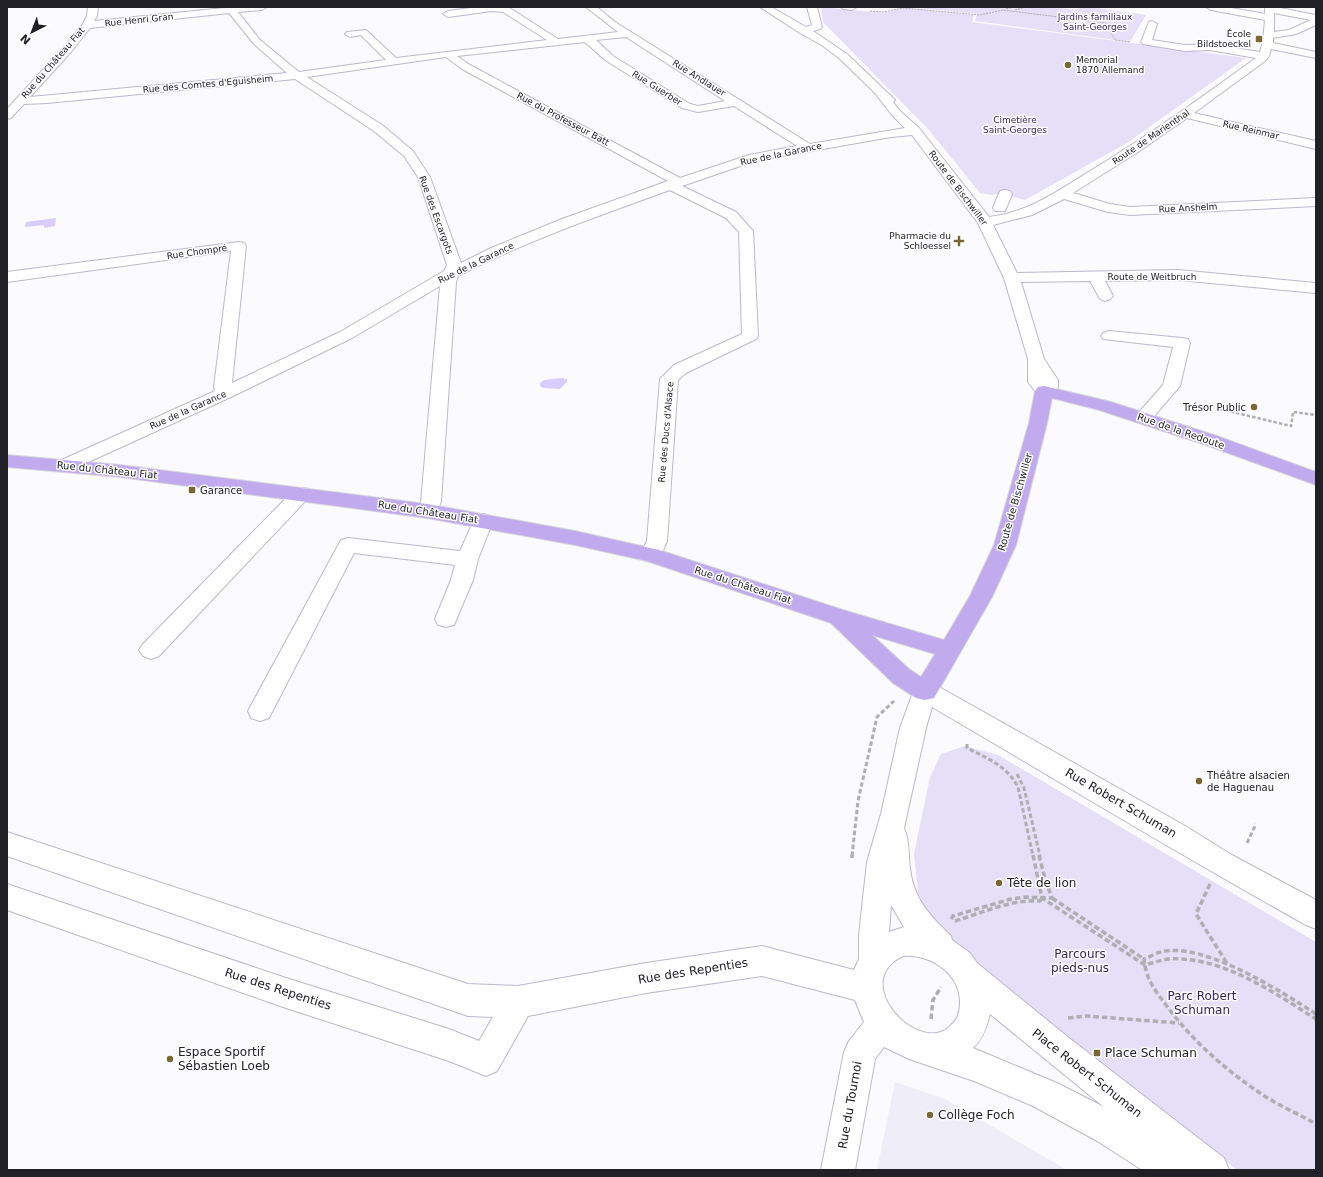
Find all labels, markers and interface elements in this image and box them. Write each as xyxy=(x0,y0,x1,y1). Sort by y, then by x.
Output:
street label: Rue Henri Gran xyxy=(104,11,174,29)
north arrow xyxy=(12,12,52,52)
park label: Jardins familiaux Saint-Georges xyxy=(1057,12,1133,32)
street label: Rue du Château Fiat xyxy=(19,25,87,101)
place label: École Bildstoeckel xyxy=(1197,28,1251,49)
text: N xyxy=(18,31,33,47)
marker: École Bildstoeckel xyxy=(1254,34,1264,44)
place label: Memorial 1870 Allemand xyxy=(1076,55,1144,75)
street label: Rue Andlauer xyxy=(671,58,728,98)
marker: Memorial 1870 Allemand xyxy=(1063,60,1073,70)
street label: Rue Guerber xyxy=(630,69,684,107)
street label: Rue des Comtes d'Eguisheim xyxy=(142,73,274,95)
street label: Rue du Professeur Batt xyxy=(515,90,611,148)
street label: Route de Marienthal xyxy=(1110,107,1192,167)
park label: Cimetière Saint-Georges xyxy=(983,115,1047,135)
street label: Rue Reinmar xyxy=(1222,119,1280,141)
street label: Rue de la Garance xyxy=(739,140,823,168)
street label: Route de Bischwiller xyxy=(927,149,990,228)
street label: Rue des Escargots xyxy=(417,174,455,256)
street label: Rue Anshelm xyxy=(1158,201,1218,215)
place label: Pharmacie du Schloessel xyxy=(889,231,951,251)
marker: Pharmacie du Schloessel xyxy=(954,236,964,246)
street label: Rue de la Garance xyxy=(437,240,516,286)
street label: Rue Chompré xyxy=(166,243,228,261)
street label: Route de Weitbruch xyxy=(1108,272,1196,282)
street label: Rue des Ducs d'Alsace xyxy=(657,381,675,483)
street label: Rue de la Garance xyxy=(148,388,228,431)
place label: Trésor Public xyxy=(1182,402,1246,413)
marker: Trésor Public xyxy=(1249,402,1259,412)
street label: Rue de la Redoute xyxy=(1136,411,1226,451)
street label: Route de Bischwiller xyxy=(996,451,1034,552)
street label: Rue du Château Fiat xyxy=(56,459,158,481)
marker: Garance xyxy=(187,485,197,495)
place label: Garance xyxy=(200,485,242,496)
street label: Rue du Château Fiat xyxy=(377,499,479,525)
street label: Rue du Château Fiat xyxy=(693,564,793,606)
street label: Rue Robert Schuman xyxy=(1063,765,1179,841)
place label: Théâtre alsacien de Haguenau xyxy=(1206,770,1290,793)
marker: Théâtre alsacien de Haguenau xyxy=(1194,776,1204,786)
place label: Tête de lion xyxy=(1006,876,1076,890)
marker: Tête de lion xyxy=(994,878,1004,888)
park label: Parcours pieds-nus xyxy=(1051,947,1109,975)
street label: Rue des Repenties xyxy=(637,955,749,987)
street label: Rue des Repenties xyxy=(223,965,333,1013)
park label: Parc Robert Schuman xyxy=(1168,989,1237,1017)
street label: Place Robert Schuman xyxy=(1029,1026,1145,1120)
place label: Espace Sportif Sébastien Loeb xyxy=(178,1045,270,1073)
place label: Place Schuman xyxy=(1105,1046,1197,1060)
marker: Place Schuman xyxy=(1092,1048,1102,1058)
marker: Espace Sportif Sébastien Loeb xyxy=(165,1054,175,1064)
street label: Rue du Tournoi xyxy=(835,1060,865,1150)
place label: Collège Foch xyxy=(938,1108,1015,1122)
marker: Collège Foch xyxy=(925,1110,935,1120)

